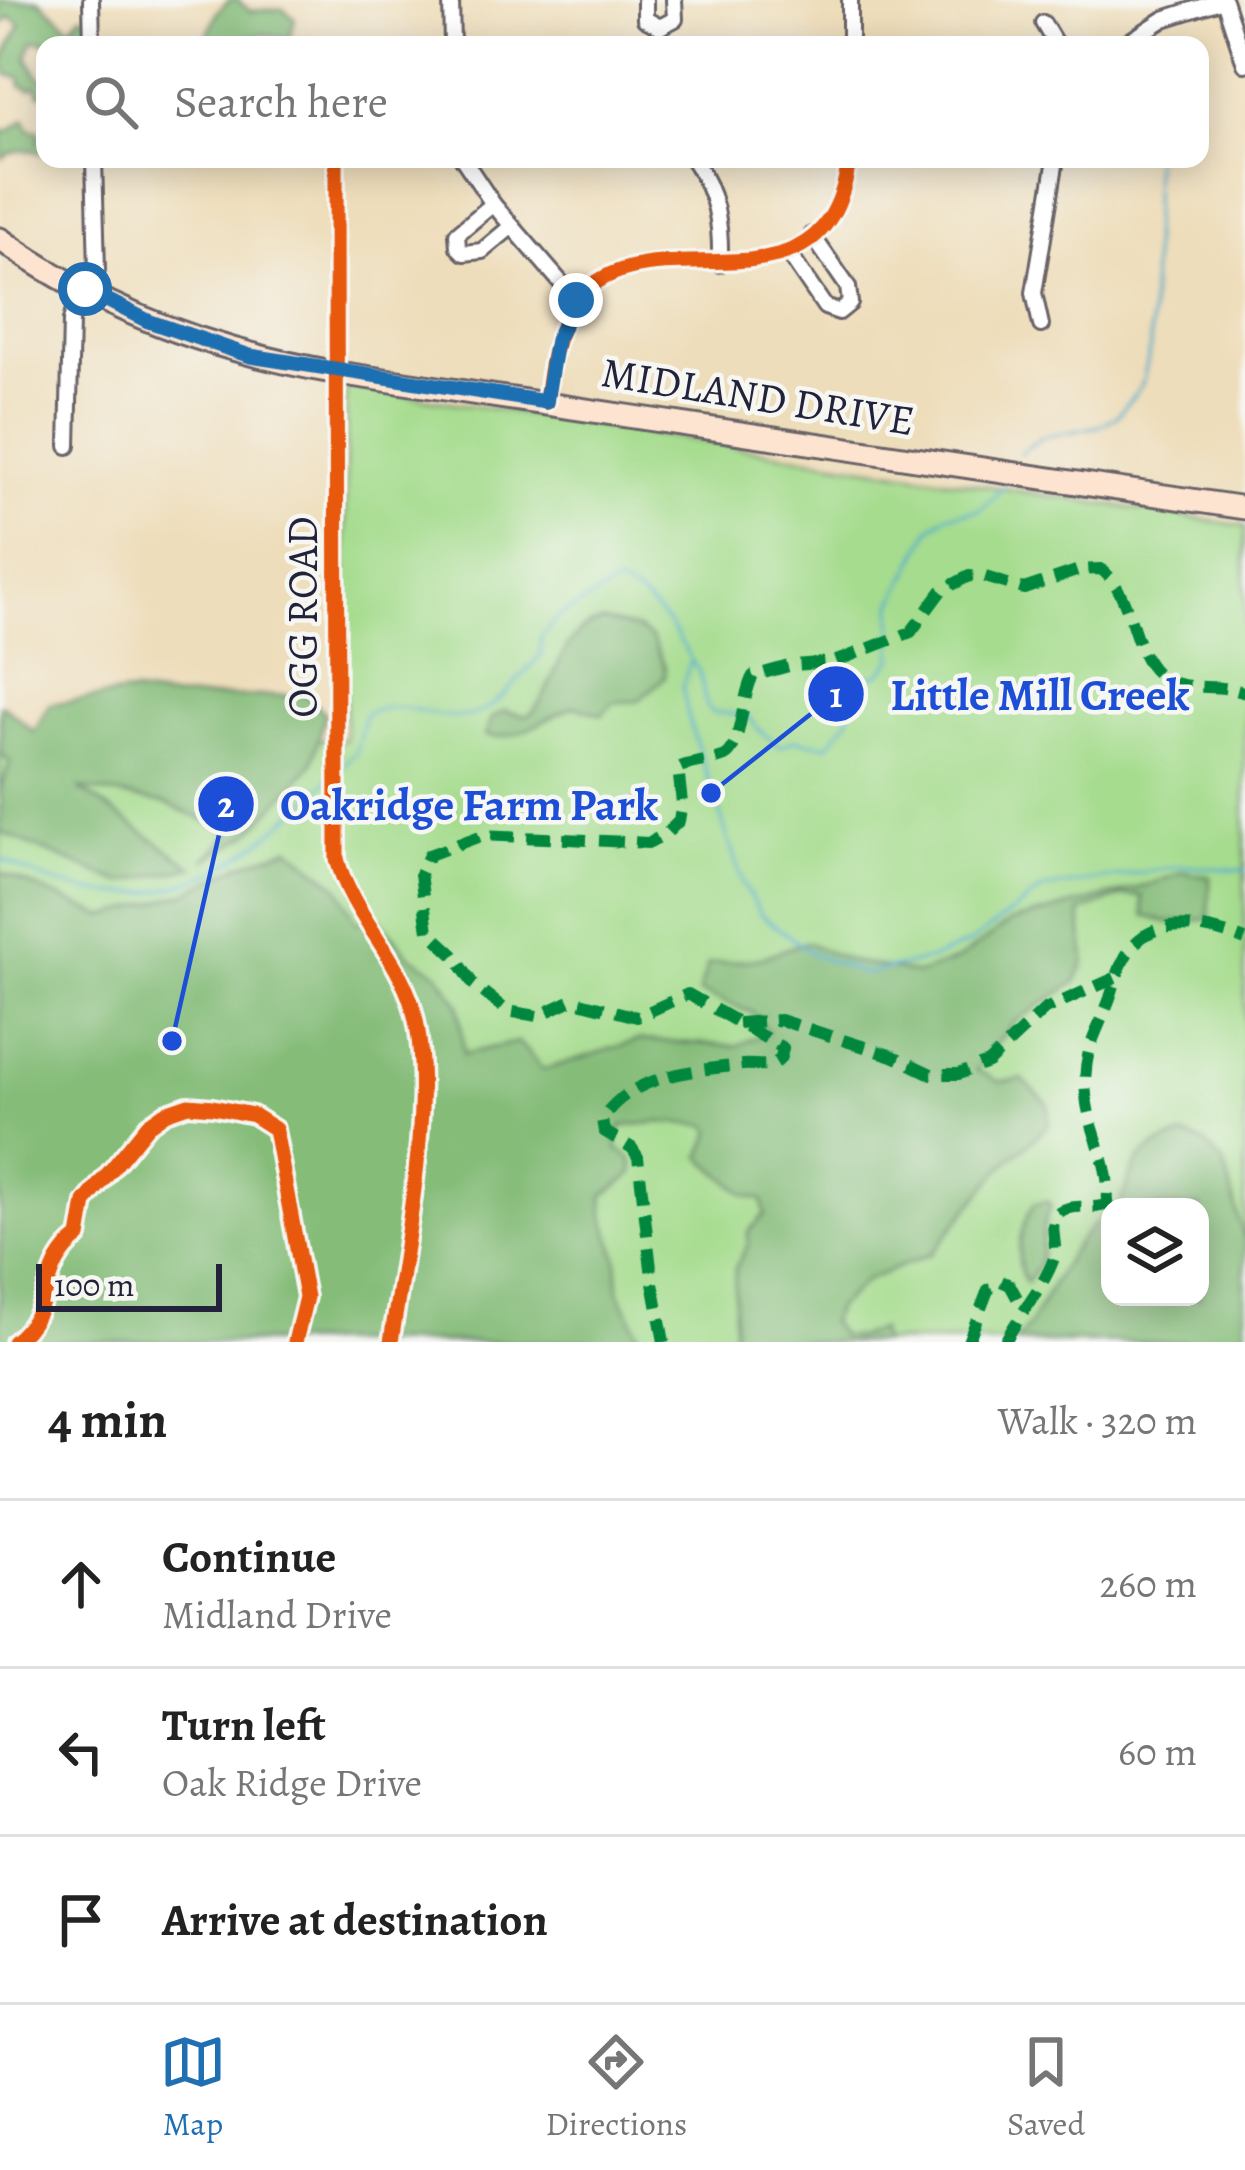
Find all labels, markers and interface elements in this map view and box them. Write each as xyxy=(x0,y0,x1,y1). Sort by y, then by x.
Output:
search box xyxy=(36,36,1209,168)
icon: search xyxy=(78,69,144,135)
text: Search here xyxy=(174,71,388,133)
route start xyxy=(58,262,112,316)
route end xyxy=(549,273,603,327)
street label: MIDLAND DRIVE xyxy=(598,343,918,449)
street label: OGG ROAD xyxy=(274,516,331,718)
callout: Little Mill Creek xyxy=(806,653,1214,734)
text: Little Mill Creek xyxy=(890,664,1190,726)
text: 1 xyxy=(830,670,843,719)
callout: Oakridge Farm Park xyxy=(196,764,683,845)
text: Oakridge Farm Park xyxy=(280,774,659,836)
text: 2 xyxy=(217,780,235,829)
map controls xyxy=(1101,1198,1209,1306)
button: layers xyxy=(1101,1198,1209,1306)
scale bar xyxy=(36,1258,222,1311)
text: 100 m xyxy=(54,1262,134,1307)
text: 4 min xyxy=(48,1385,167,1455)
text: Walk · 320 m xyxy=(998,1394,1197,1447)
text: Continue xyxy=(162,1526,336,1588)
icon: ahead xyxy=(48,1551,114,1617)
text: 260 m xyxy=(1099,1557,1197,1610)
text: Midland Drive xyxy=(162,1588,392,1641)
text: Turn left xyxy=(162,1694,326,1756)
icon: left xyxy=(48,1719,114,1785)
text: 60 m xyxy=(1118,1725,1197,1778)
text: Oak Ridge Drive xyxy=(162,1756,422,1809)
icon: arrive xyxy=(48,1887,114,1953)
text: Arrive at destination xyxy=(162,1889,548,1951)
tab: Map xyxy=(160,2029,226,2146)
tab: Directions xyxy=(546,2029,687,2146)
tab: Saved xyxy=(1007,2029,1085,2146)

